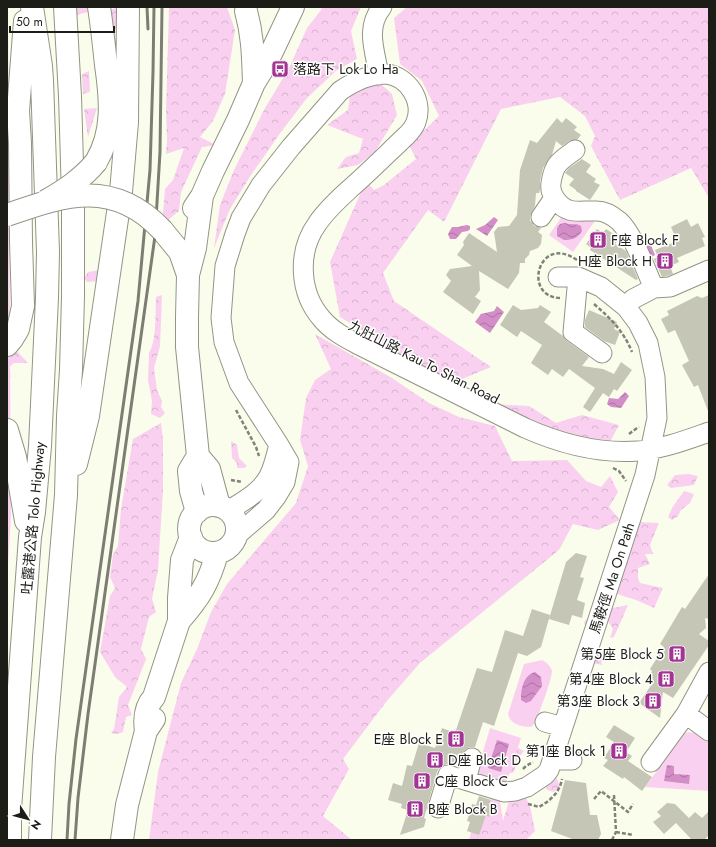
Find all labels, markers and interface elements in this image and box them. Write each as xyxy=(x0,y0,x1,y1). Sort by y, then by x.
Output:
scale bar xyxy=(10,8,114,34)
text: 50 m xyxy=(16,13,43,31)
bus stop icon: 落路下 Lok Lo Ha xyxy=(270,59,290,79)
place label: 落路下 Lok Lo Ha xyxy=(293,59,398,79)
building icon: F座 Block F xyxy=(588,230,608,250)
place label: F座 Block F xyxy=(611,230,679,250)
place label: H座 Block H xyxy=(578,251,652,271)
building icon: H座 Block H xyxy=(655,251,675,271)
street label: 九肚山路 Kau To Shan Road xyxy=(345,315,503,409)
street label: 吐露港公路 Tolo Highway xyxy=(16,440,50,595)
street label: 馬鞍徑 Ma On Path xyxy=(585,520,639,636)
place label: 第5座 Block 5 xyxy=(580,644,664,664)
building icon: 第5座 Block 5 xyxy=(667,644,687,664)
place label: 第4座 Block 4 xyxy=(569,669,653,689)
building icon: 第4座 Block 4 xyxy=(656,669,676,689)
place label: 第3座 Block 3 xyxy=(557,691,640,711)
building icon: 第3座 Block 3 xyxy=(643,691,663,711)
place label: E座 Block E xyxy=(374,729,443,749)
building icon: E座 Block E xyxy=(446,729,466,749)
place label: 第1座 Block 1 xyxy=(525,741,606,761)
building icon: 第1座 Block 1 xyxy=(609,741,629,761)
building icon: D座 Block D xyxy=(425,750,445,770)
place label: D座 Block D xyxy=(448,750,521,770)
building icon: C座 Block C xyxy=(412,771,432,791)
place label: C座 Block C xyxy=(435,771,508,791)
north arrow xyxy=(8,799,48,839)
building icon: B座 Block B xyxy=(405,799,425,819)
place label: B座 Block B xyxy=(428,799,498,819)
text: N xyxy=(27,817,45,833)

